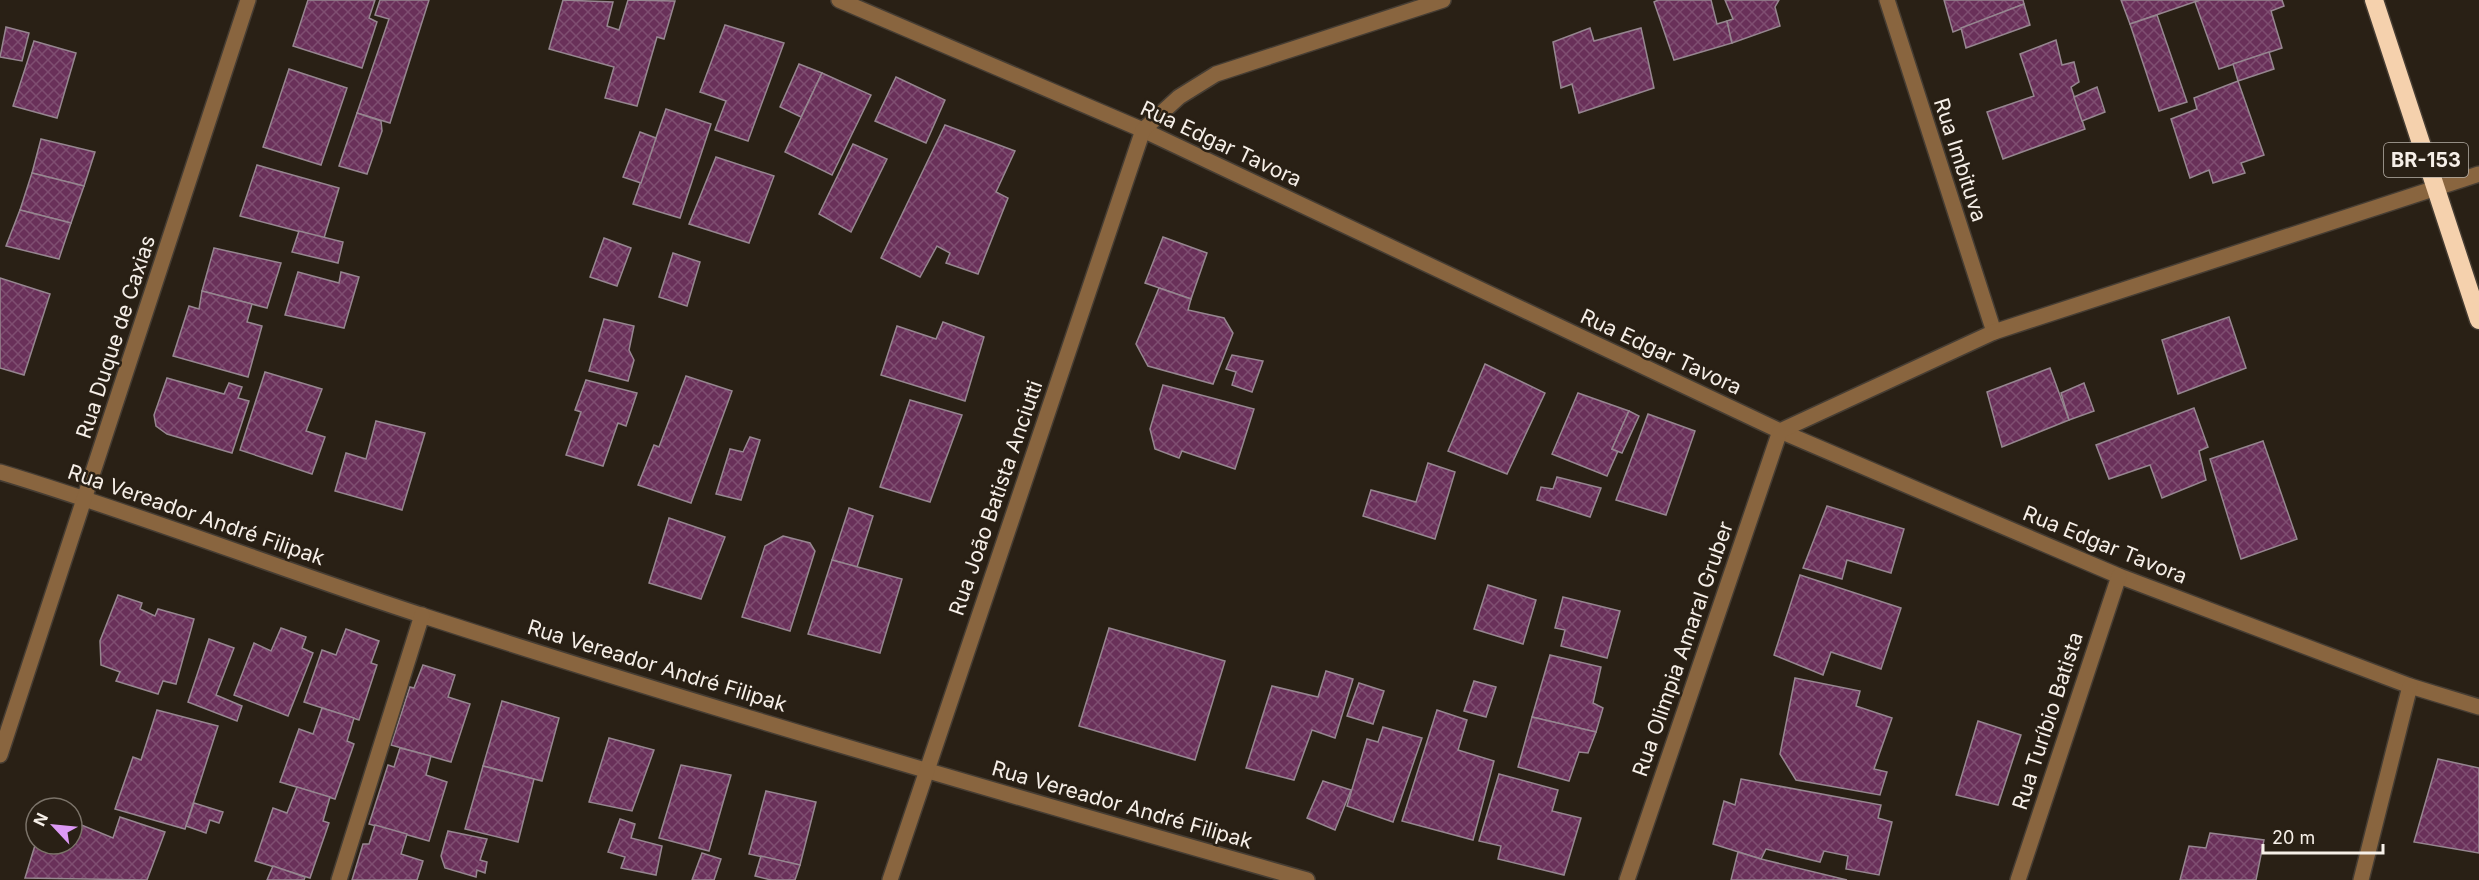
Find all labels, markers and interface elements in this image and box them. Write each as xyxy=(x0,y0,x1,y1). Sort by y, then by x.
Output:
street label: Rua Edgar Tavora xyxy=(1137,95,1306,192)
street label: Rua Imbituva xyxy=(1929,95,1992,225)
road number: BR-153 xyxy=(2384,143,2468,177)
street label: Rua Duque de Caxias xyxy=(71,232,160,442)
street label: Rua Edgar Tavora xyxy=(1577,303,1746,400)
street label: Rua João Batista Anciutti xyxy=(944,377,1048,619)
street label: Rua Vereador André Filipak xyxy=(65,459,328,570)
street label: Rua Edgar Tavora xyxy=(2019,500,2191,589)
street label: Rua Olimpia Amaral Gruber xyxy=(1627,518,1738,780)
street label: Rua Vereador André Filipak xyxy=(524,614,790,717)
street label: Rua Turíbio Batista xyxy=(2007,629,2088,813)
street label: Rua Vereador André Filipak xyxy=(989,755,1256,854)
north arrow xyxy=(24,796,84,856)
text: N xyxy=(29,810,52,829)
scale bar xyxy=(2263,817,2383,855)
text: 20 m xyxy=(2272,827,2315,848)

